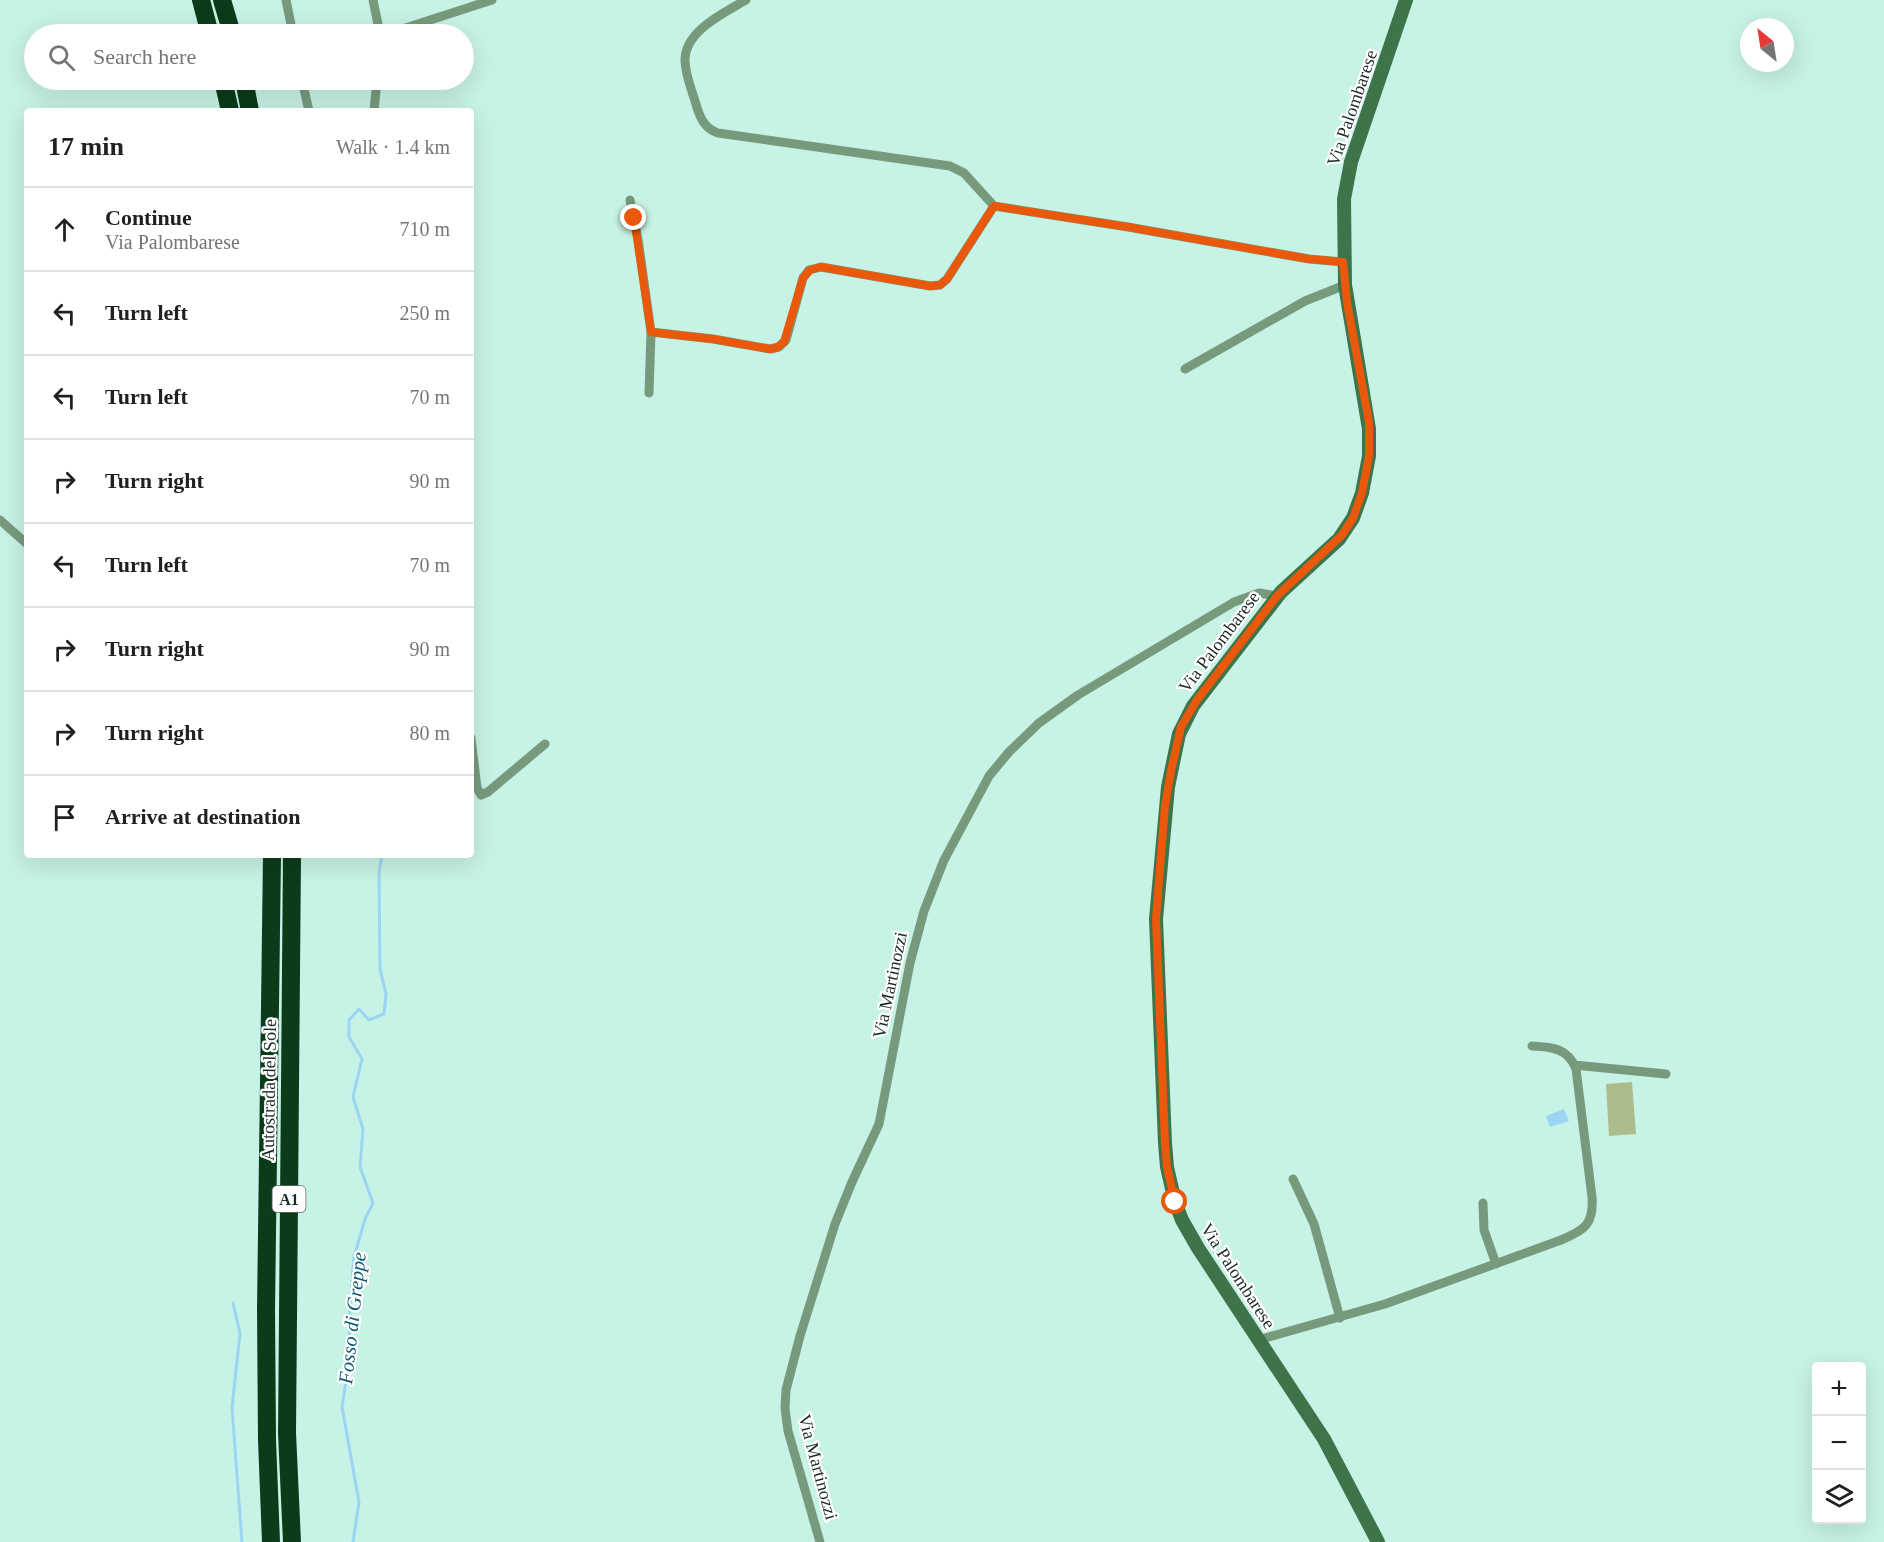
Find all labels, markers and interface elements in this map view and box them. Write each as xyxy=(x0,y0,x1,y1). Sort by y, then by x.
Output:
north arrow xyxy=(1740,18,1794,72)
search box xyxy=(24,24,474,90)
icon: search xyxy=(45,41,78,74)
text: Search here xyxy=(93,44,196,69)
street label: Via Palombarese xyxy=(1323,47,1381,169)
text: 17 min xyxy=(48,132,124,161)
text: Walk · 1.4 km xyxy=(336,136,450,158)
route end xyxy=(620,204,646,230)
text: Continue xyxy=(105,205,192,230)
icon: ahead xyxy=(48,213,81,246)
text: 710 m xyxy=(399,218,450,240)
text: Via Palombarese xyxy=(105,231,240,253)
icon: left xyxy=(48,297,81,330)
text: Turn left xyxy=(105,300,188,325)
text: 250 m xyxy=(399,302,450,324)
icon: left xyxy=(48,381,81,414)
text: Turn left xyxy=(105,384,188,409)
text: 70 m xyxy=(409,386,450,408)
icon: right xyxy=(48,465,81,498)
text: Turn right xyxy=(105,468,204,493)
text: 90 m xyxy=(409,470,450,492)
icon: left xyxy=(48,549,81,582)
text: Turn left xyxy=(105,552,188,577)
text: 70 m xyxy=(409,554,450,576)
street label: Via Palombarese xyxy=(1174,588,1264,696)
icon: right xyxy=(48,633,81,666)
text: Turn right xyxy=(105,636,204,661)
text: 90 m xyxy=(409,638,450,660)
icon: right xyxy=(48,717,81,750)
text: Turn right xyxy=(105,720,204,745)
text: 80 m xyxy=(409,722,450,744)
icon: arrive xyxy=(48,801,81,834)
text: Arrive at destination xyxy=(105,804,301,829)
street label: Via Martinozzi xyxy=(869,930,911,1040)
street label: Autostrada del Sole xyxy=(258,1019,280,1161)
road number: A1 xyxy=(272,1186,306,1212)
route start xyxy=(1161,1188,1187,1214)
street label: Via Palombarese xyxy=(1197,1220,1279,1332)
water label: Fosso di Greppe xyxy=(334,1251,371,1386)
map controls xyxy=(1812,1362,1866,1524)
button: + xyxy=(1812,1362,1866,1416)
street label: Via Martinozzi xyxy=(794,1412,842,1522)
button: − xyxy=(1812,1416,1866,1470)
button: layers xyxy=(1812,1470,1866,1524)

